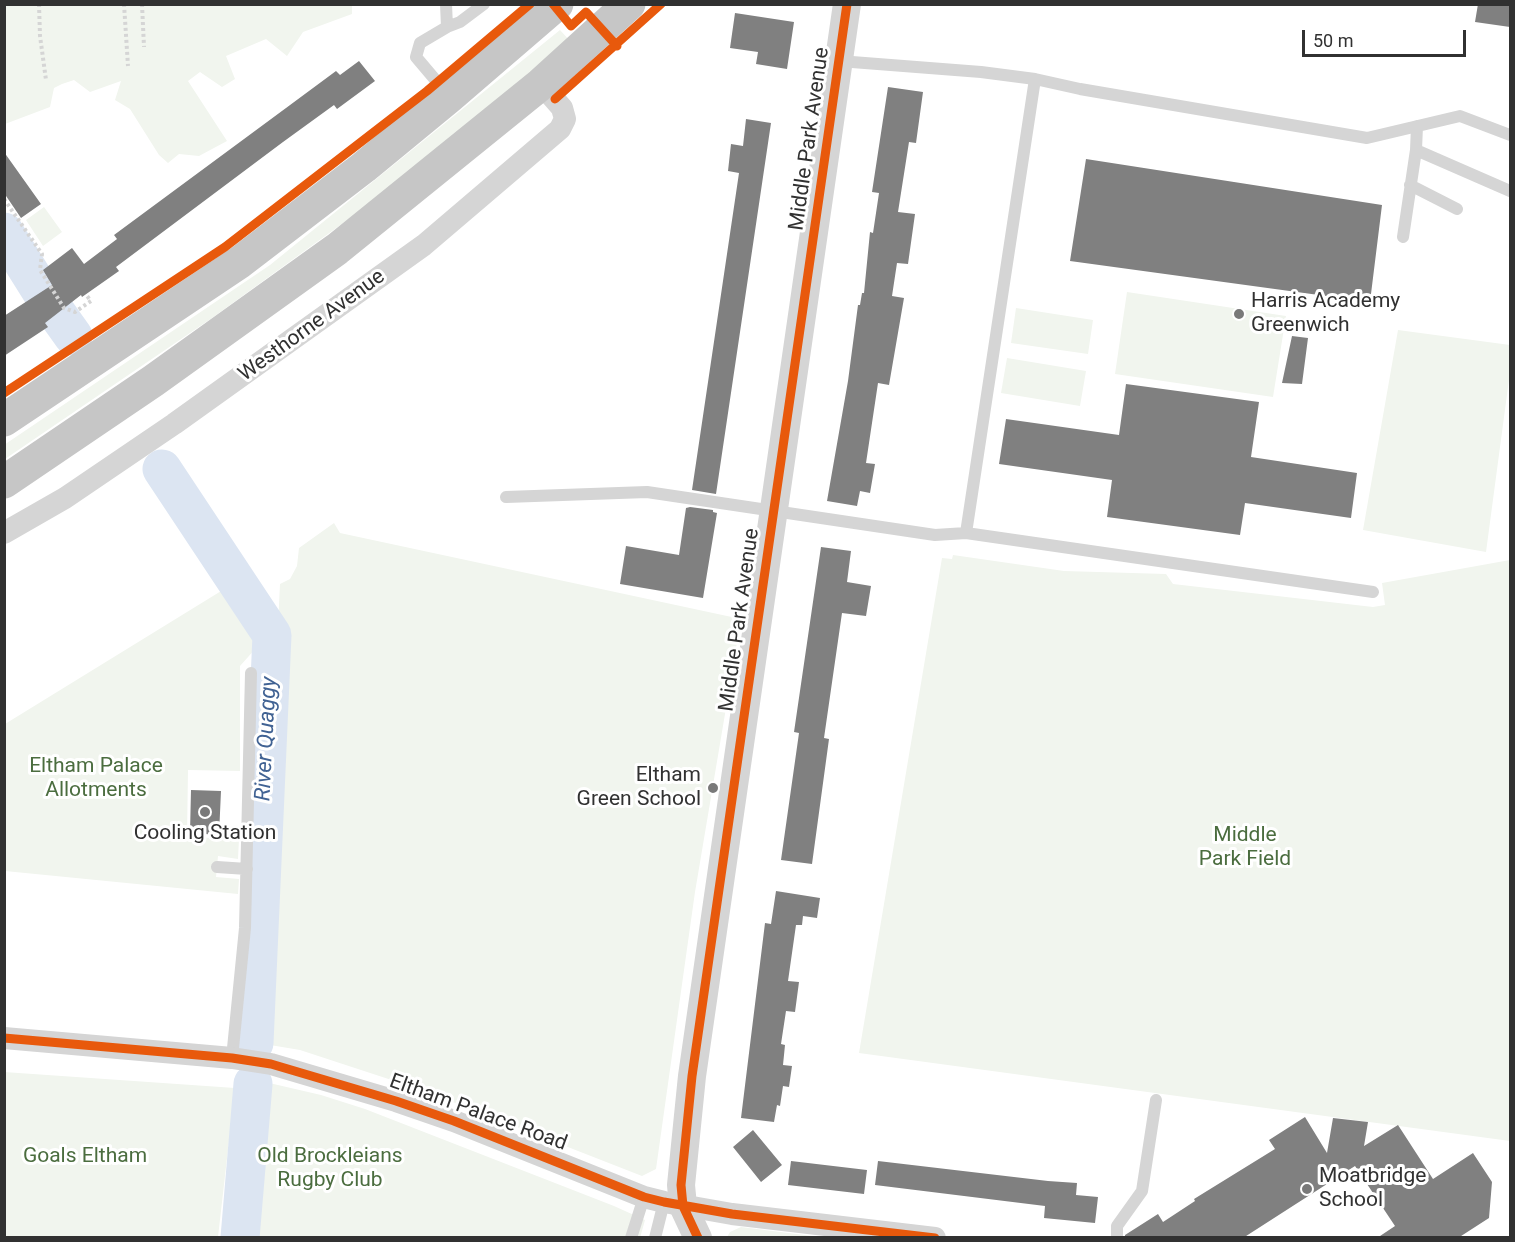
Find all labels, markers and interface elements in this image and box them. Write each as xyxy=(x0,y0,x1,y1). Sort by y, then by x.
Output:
scale bar xyxy=(1305,18,1468,56)
text: 50 m xyxy=(1313,30,1353,51)
street label: Middle Park Avenue xyxy=(785,46,835,232)
street label: Westhorne Avenue xyxy=(234,265,390,387)
place label: Harris Academy Greenwich xyxy=(1251,289,1400,339)
marker: Harris Academy Greenwich xyxy=(1232,307,1246,321)
street label: Middle Park Avenue xyxy=(715,527,765,713)
water label: River Quaggy xyxy=(251,676,283,802)
park label: Eltham Palace Allotments xyxy=(29,754,163,804)
place label: Eltham Green School xyxy=(577,763,701,813)
marker: Eltham Green School xyxy=(706,781,720,795)
marker: Cooling Station xyxy=(198,805,212,819)
place label: Cooling Station xyxy=(134,821,276,847)
park label: Middle Park Field xyxy=(1199,823,1291,873)
street label: Eltham Palace Road xyxy=(386,1069,570,1157)
park label: Goals Eltham xyxy=(23,1144,147,1170)
park label: Old Brockleians Rugby Club xyxy=(257,1144,403,1194)
place label: Moatbridge School xyxy=(1319,1164,1426,1214)
marker: Moatbridge School xyxy=(1300,1182,1314,1196)

